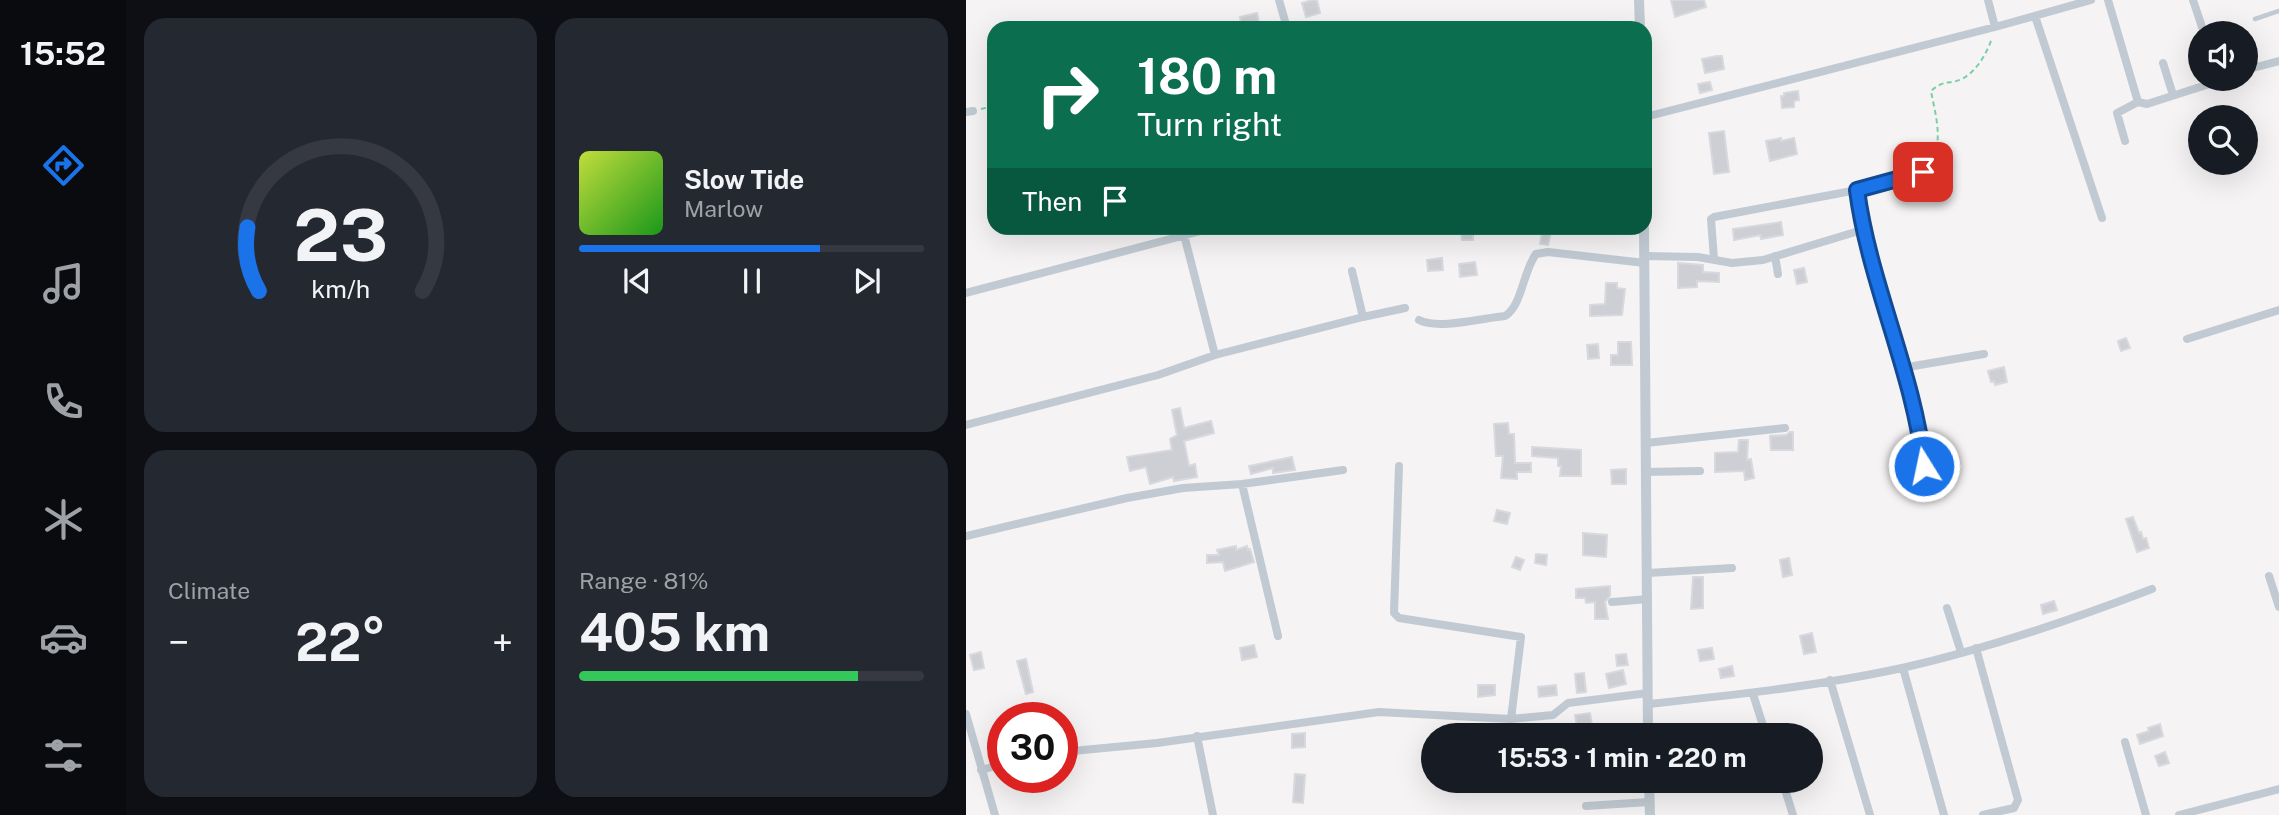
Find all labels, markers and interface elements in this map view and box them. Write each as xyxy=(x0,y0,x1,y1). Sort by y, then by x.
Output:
map controls xyxy=(2188,21,2258,175)
button: sound xyxy=(2188,21,2258,91)
text: 15:52 xyxy=(20,35,106,72)
text: 180 m xyxy=(1137,47,1277,105)
icon: right xyxy=(1022,49,1113,140)
button: search xyxy=(2188,105,2258,175)
text: Turn right xyxy=(1137,106,1282,143)
icon: directions xyxy=(39,141,88,190)
pin xyxy=(1893,142,1953,202)
icon: arrive xyxy=(1904,153,1942,191)
text: Slow Tide xyxy=(684,164,804,195)
icon: arrive xyxy=(1096,182,1134,220)
text: Then xyxy=(1022,186,1082,217)
text: 23 xyxy=(293,193,388,278)
text: Marlow xyxy=(684,195,763,222)
icon: music xyxy=(39,259,88,308)
icon: previous xyxy=(618,262,656,300)
icon: pause xyxy=(733,262,771,300)
icon: next xyxy=(848,262,886,300)
text: km/h xyxy=(311,274,370,304)
icon: phone xyxy=(39,377,88,426)
position arrow xyxy=(1887,429,1961,503)
icon: climate xyxy=(39,495,88,544)
text: Range · 81% xyxy=(579,567,708,594)
text: Climate xyxy=(168,577,250,604)
text: 405 km xyxy=(579,602,770,663)
text: 22° xyxy=(295,612,386,673)
icon: car xyxy=(39,613,88,662)
text: − xyxy=(168,620,189,665)
text: + xyxy=(492,620,513,665)
speed limit sign: 30 xyxy=(987,702,1078,793)
icon: filters xyxy=(39,731,88,780)
text: 15:53 · 1 min · 220 m xyxy=(1498,742,1746,773)

